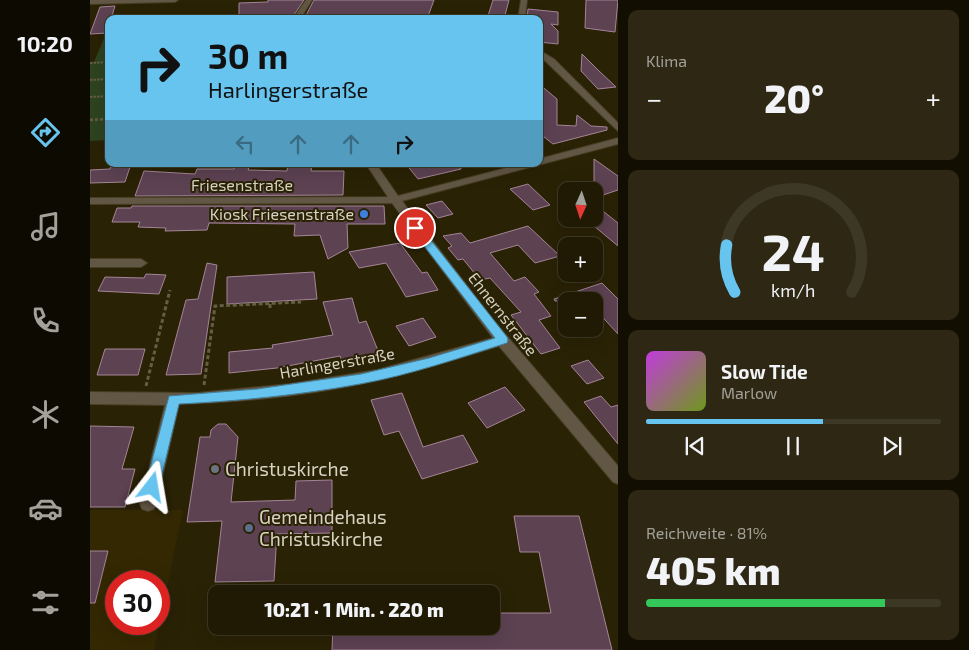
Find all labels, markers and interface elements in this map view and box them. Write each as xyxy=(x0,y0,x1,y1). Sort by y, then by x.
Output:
text: 10:20 xyxy=(17,30,73,56)
text: 30 m xyxy=(208,34,288,76)
icon: right xyxy=(125,35,190,100)
text: Klima xyxy=(646,51,687,70)
text: 20° xyxy=(764,75,824,121)
text: Harlingerstraße xyxy=(208,76,368,102)
text: − xyxy=(646,81,662,115)
text: + xyxy=(926,81,941,115)
icon: directions xyxy=(28,115,63,150)
icon: left xyxy=(231,130,259,158)
icon: ahead xyxy=(284,130,312,158)
icon: ahead xyxy=(337,130,365,158)
icon: right xyxy=(390,130,418,158)
street label: Friesenstraße xyxy=(191,175,293,194)
north arrow xyxy=(558,182,602,228)
map controls xyxy=(558,182,603,337)
place label: Kiosk Friesenstraße xyxy=(210,204,354,223)
pin xyxy=(394,207,436,249)
marker: Kiosk Friesenstraße xyxy=(358,208,370,220)
icon: music xyxy=(28,209,63,244)
icon: arrive xyxy=(401,214,429,242)
text: 24 xyxy=(762,219,825,281)
button: + xyxy=(558,237,603,282)
street label: Ehnernstraße xyxy=(465,268,542,359)
text: km/h xyxy=(771,279,816,301)
button: − xyxy=(558,292,603,337)
icon: phone xyxy=(28,303,63,338)
street label: Harlingerstraße xyxy=(278,343,396,382)
text: Slow Tide xyxy=(721,360,808,383)
text: Marlow xyxy=(721,383,777,402)
icon: climate xyxy=(28,397,63,432)
icon: previous xyxy=(681,432,709,460)
icon: pause xyxy=(779,432,807,460)
icon: next xyxy=(878,432,906,460)
place label: Christuskirche xyxy=(225,457,349,480)
position arrow xyxy=(125,460,177,512)
marker: Christuskirche xyxy=(209,463,221,475)
icon: car xyxy=(28,491,63,526)
place label: Gemeindehaus Christuskirche xyxy=(259,505,387,550)
marker: Gemeindehaus Christuskirche xyxy=(243,522,255,534)
text: Reichweite · 81% xyxy=(646,523,767,542)
text: 405 km xyxy=(646,547,780,593)
speed limit sign: 30 xyxy=(105,570,170,635)
icon: filters xyxy=(28,585,63,620)
text: 10:21 · 1 Min. · 220 m xyxy=(264,598,444,621)

